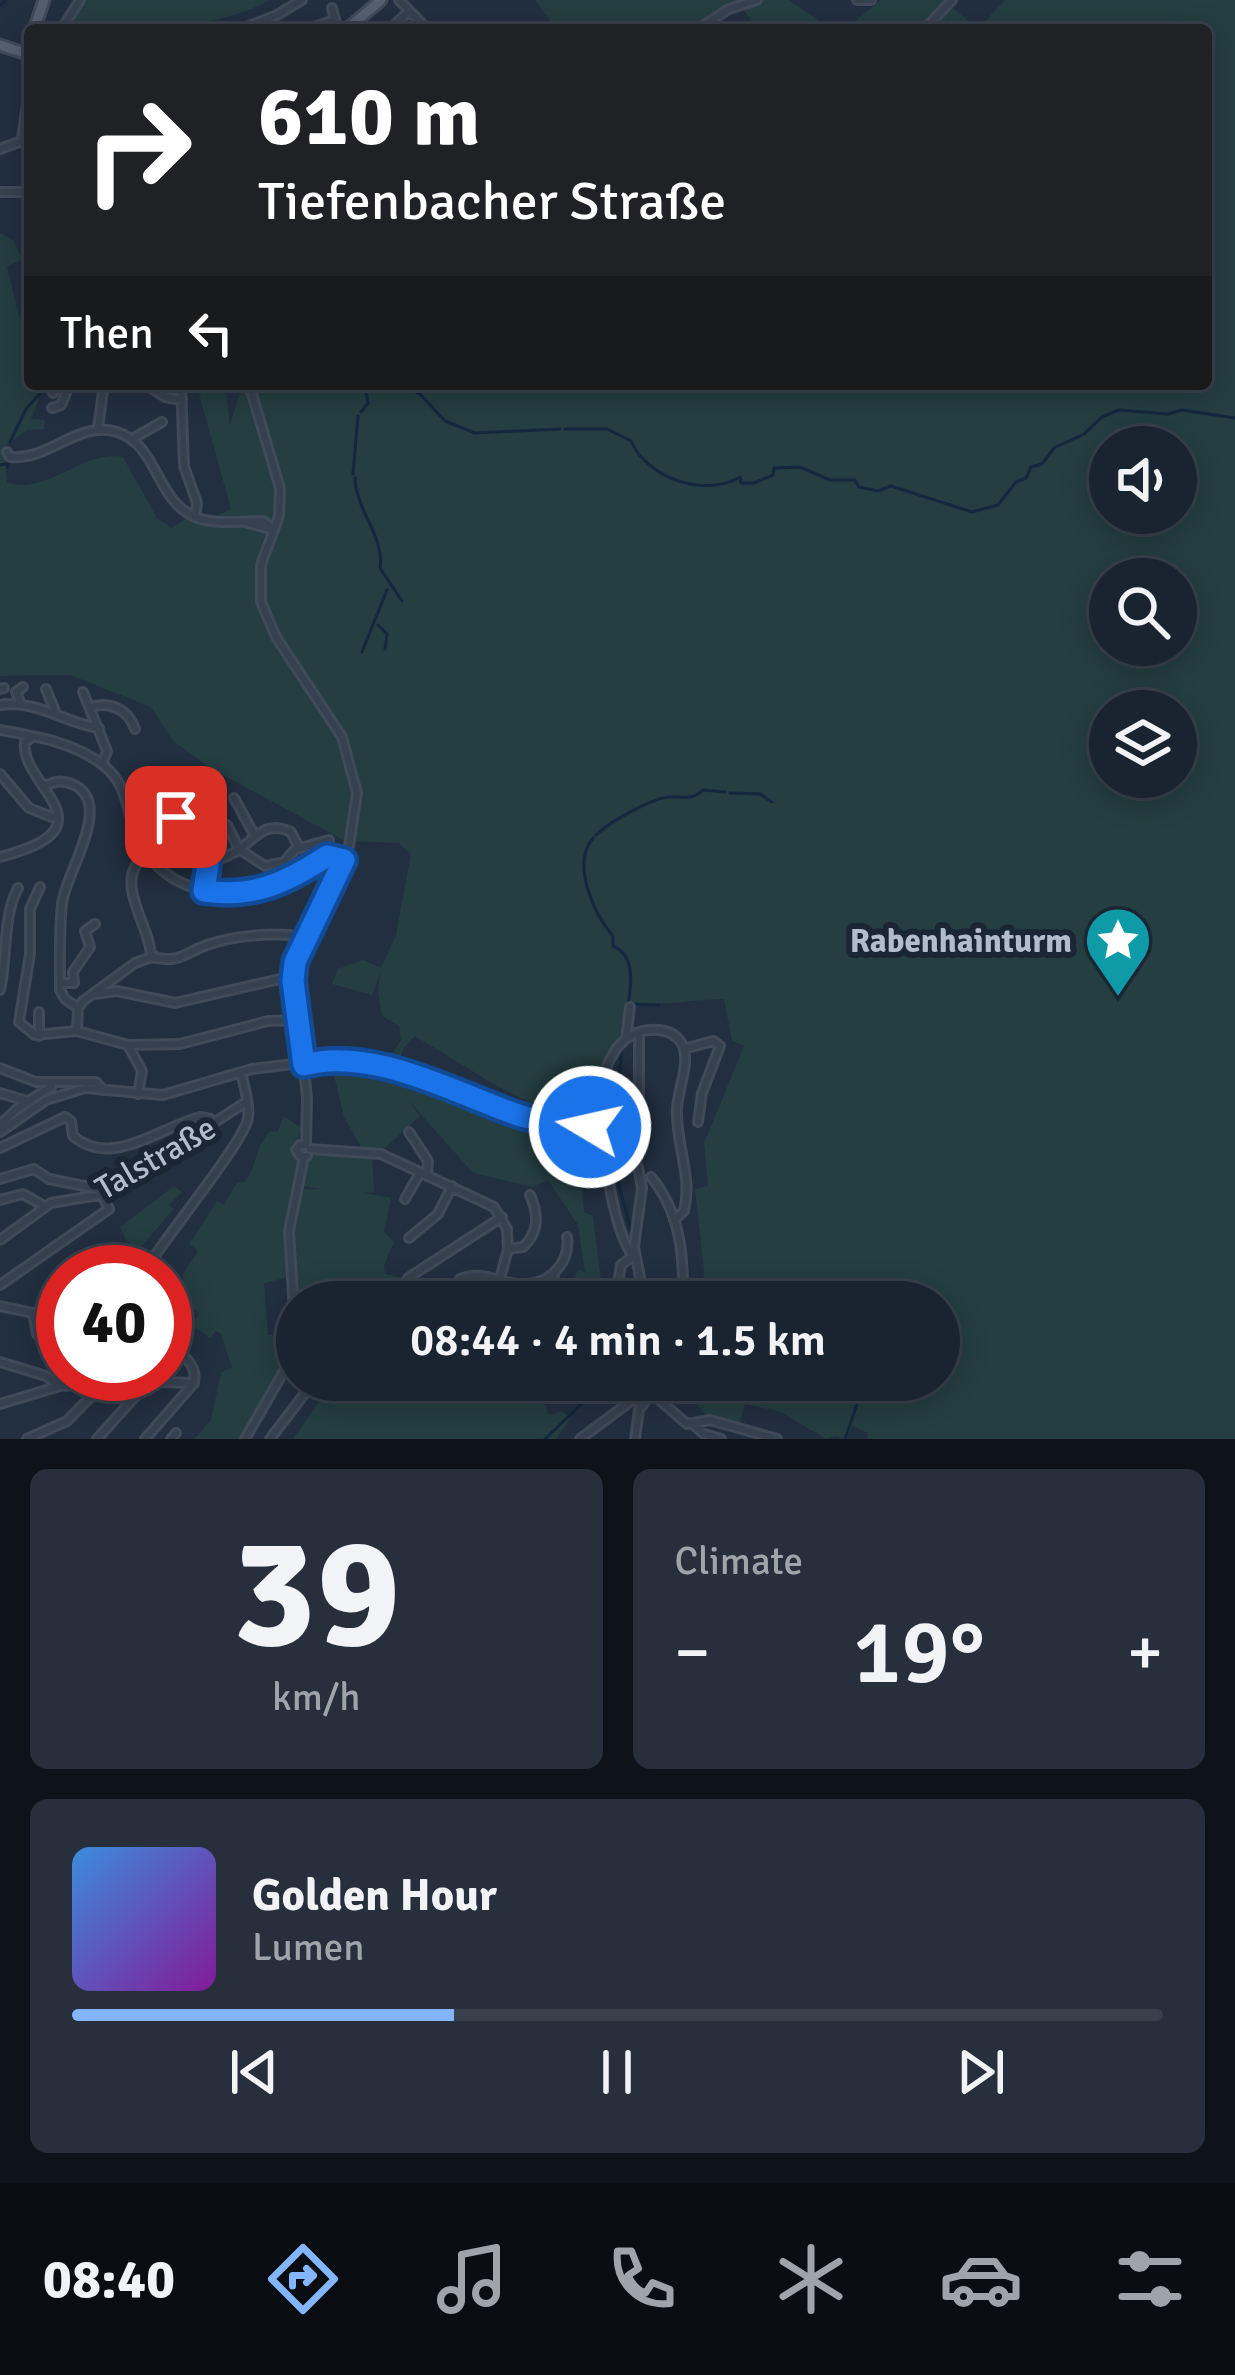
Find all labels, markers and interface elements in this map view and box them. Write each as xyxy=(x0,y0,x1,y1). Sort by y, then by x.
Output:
text: 610 m xyxy=(258,65,480,169)
icon: right xyxy=(60,72,216,228)
text: Tiefenbacher Straße xyxy=(258,168,726,235)
icon: left xyxy=(178,300,244,366)
text: Then xyxy=(60,306,154,361)
map controls xyxy=(1089,426,1197,798)
button: sound xyxy=(1089,426,1197,534)
button: search xyxy=(1089,558,1197,666)
button: layers xyxy=(1089,690,1197,798)
pin xyxy=(125,766,227,868)
icon: arrive xyxy=(143,784,209,850)
place icon: Rabenhainturm xyxy=(1083,905,1153,999)
place label: Rabenhainturm xyxy=(850,921,1072,962)
position arrow xyxy=(527,1064,653,1190)
street label: Talstraße xyxy=(88,1108,223,1209)
speed limit sign: 40 xyxy=(36,1245,192,1401)
text: 08:44 · 4 min · 1.5 km xyxy=(410,1313,826,1368)
text: 39 xyxy=(232,1498,400,1691)
text: Climate xyxy=(675,1537,803,1585)
text: 19° xyxy=(853,1597,985,1708)
text: − xyxy=(675,1612,710,1693)
text: + xyxy=(1127,1612,1163,1693)
text: km/h xyxy=(272,1673,360,1721)
text: Golden Hour xyxy=(252,1868,497,1923)
text: Lumen xyxy=(252,1923,365,1971)
icon: previous xyxy=(221,2039,287,2105)
icon: pause xyxy=(584,2039,650,2105)
icon: next xyxy=(948,2039,1014,2105)
icon: directions xyxy=(261,2237,345,2321)
icon: music xyxy=(430,2237,514,2321)
icon: phone xyxy=(600,2237,684,2321)
icon: climate xyxy=(769,2237,853,2321)
icon: car xyxy=(939,2237,1023,2321)
icon: filters xyxy=(1108,2237,1192,2321)
text: 08:40 xyxy=(43,2246,175,2313)

